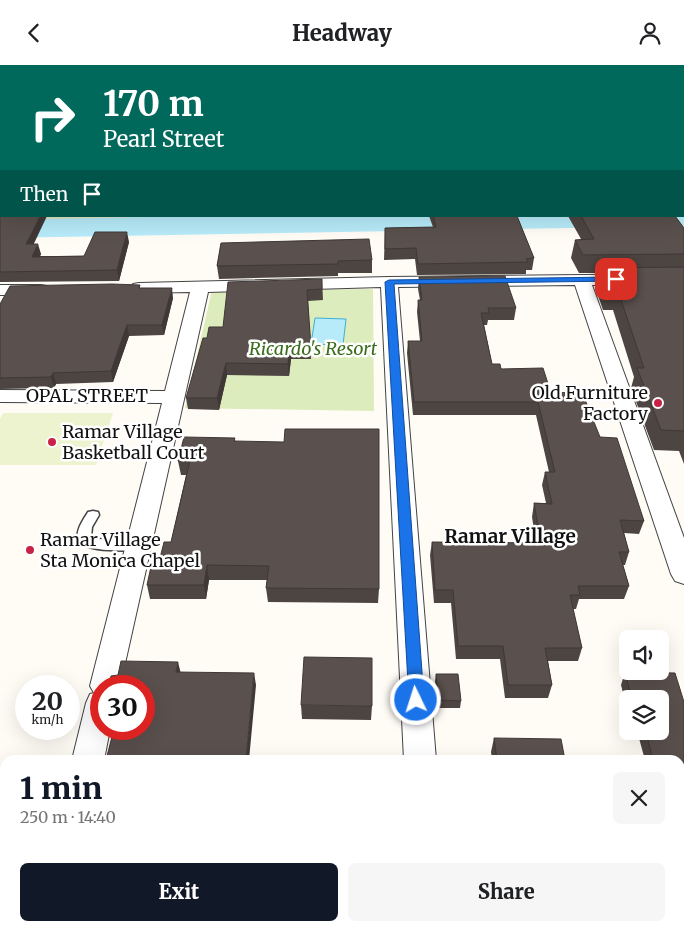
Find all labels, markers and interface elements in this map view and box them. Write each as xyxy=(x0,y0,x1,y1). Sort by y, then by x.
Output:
icon: back xyxy=(20,19,48,47)
text: Headway xyxy=(292,19,392,47)
icon: person xyxy=(636,19,664,47)
text: 170 m xyxy=(103,82,204,126)
icon: right xyxy=(20,85,85,150)
text: Pearl Street xyxy=(103,125,224,153)
icon: arrive xyxy=(78,180,106,208)
text: Then xyxy=(20,182,68,206)
pin xyxy=(595,258,637,300)
icon: arrive xyxy=(602,265,630,293)
park label: Ricardo's Resort xyxy=(249,337,378,360)
place label: Old Furniture Factory xyxy=(532,381,649,425)
street label: OPAL STREET xyxy=(26,384,148,407)
marker: Old Furniture Factory xyxy=(652,397,664,409)
place label: Ramar Village Basketball Court xyxy=(62,420,205,464)
marker: Ramar Village Basketball Court xyxy=(46,436,58,448)
district label: Ramar Village xyxy=(444,524,576,548)
place label: Ramar Village Sta Monica Chapel xyxy=(40,528,200,572)
marker: Ramar Village Sta Monica Chapel xyxy=(24,544,36,556)
map controls xyxy=(619,630,669,740)
button: sound xyxy=(619,630,669,680)
position arrow xyxy=(389,673,441,725)
speed limit sign: 30 xyxy=(90,675,155,740)
text: 20 xyxy=(32,685,63,717)
button: layers xyxy=(619,690,669,740)
text: km/h xyxy=(32,712,63,727)
text: 1 min xyxy=(20,769,102,807)
button: close xyxy=(613,772,665,824)
text: 250 m · 14:40 xyxy=(20,807,116,827)
button: Exit xyxy=(20,863,338,921)
button: Share xyxy=(348,863,665,921)

